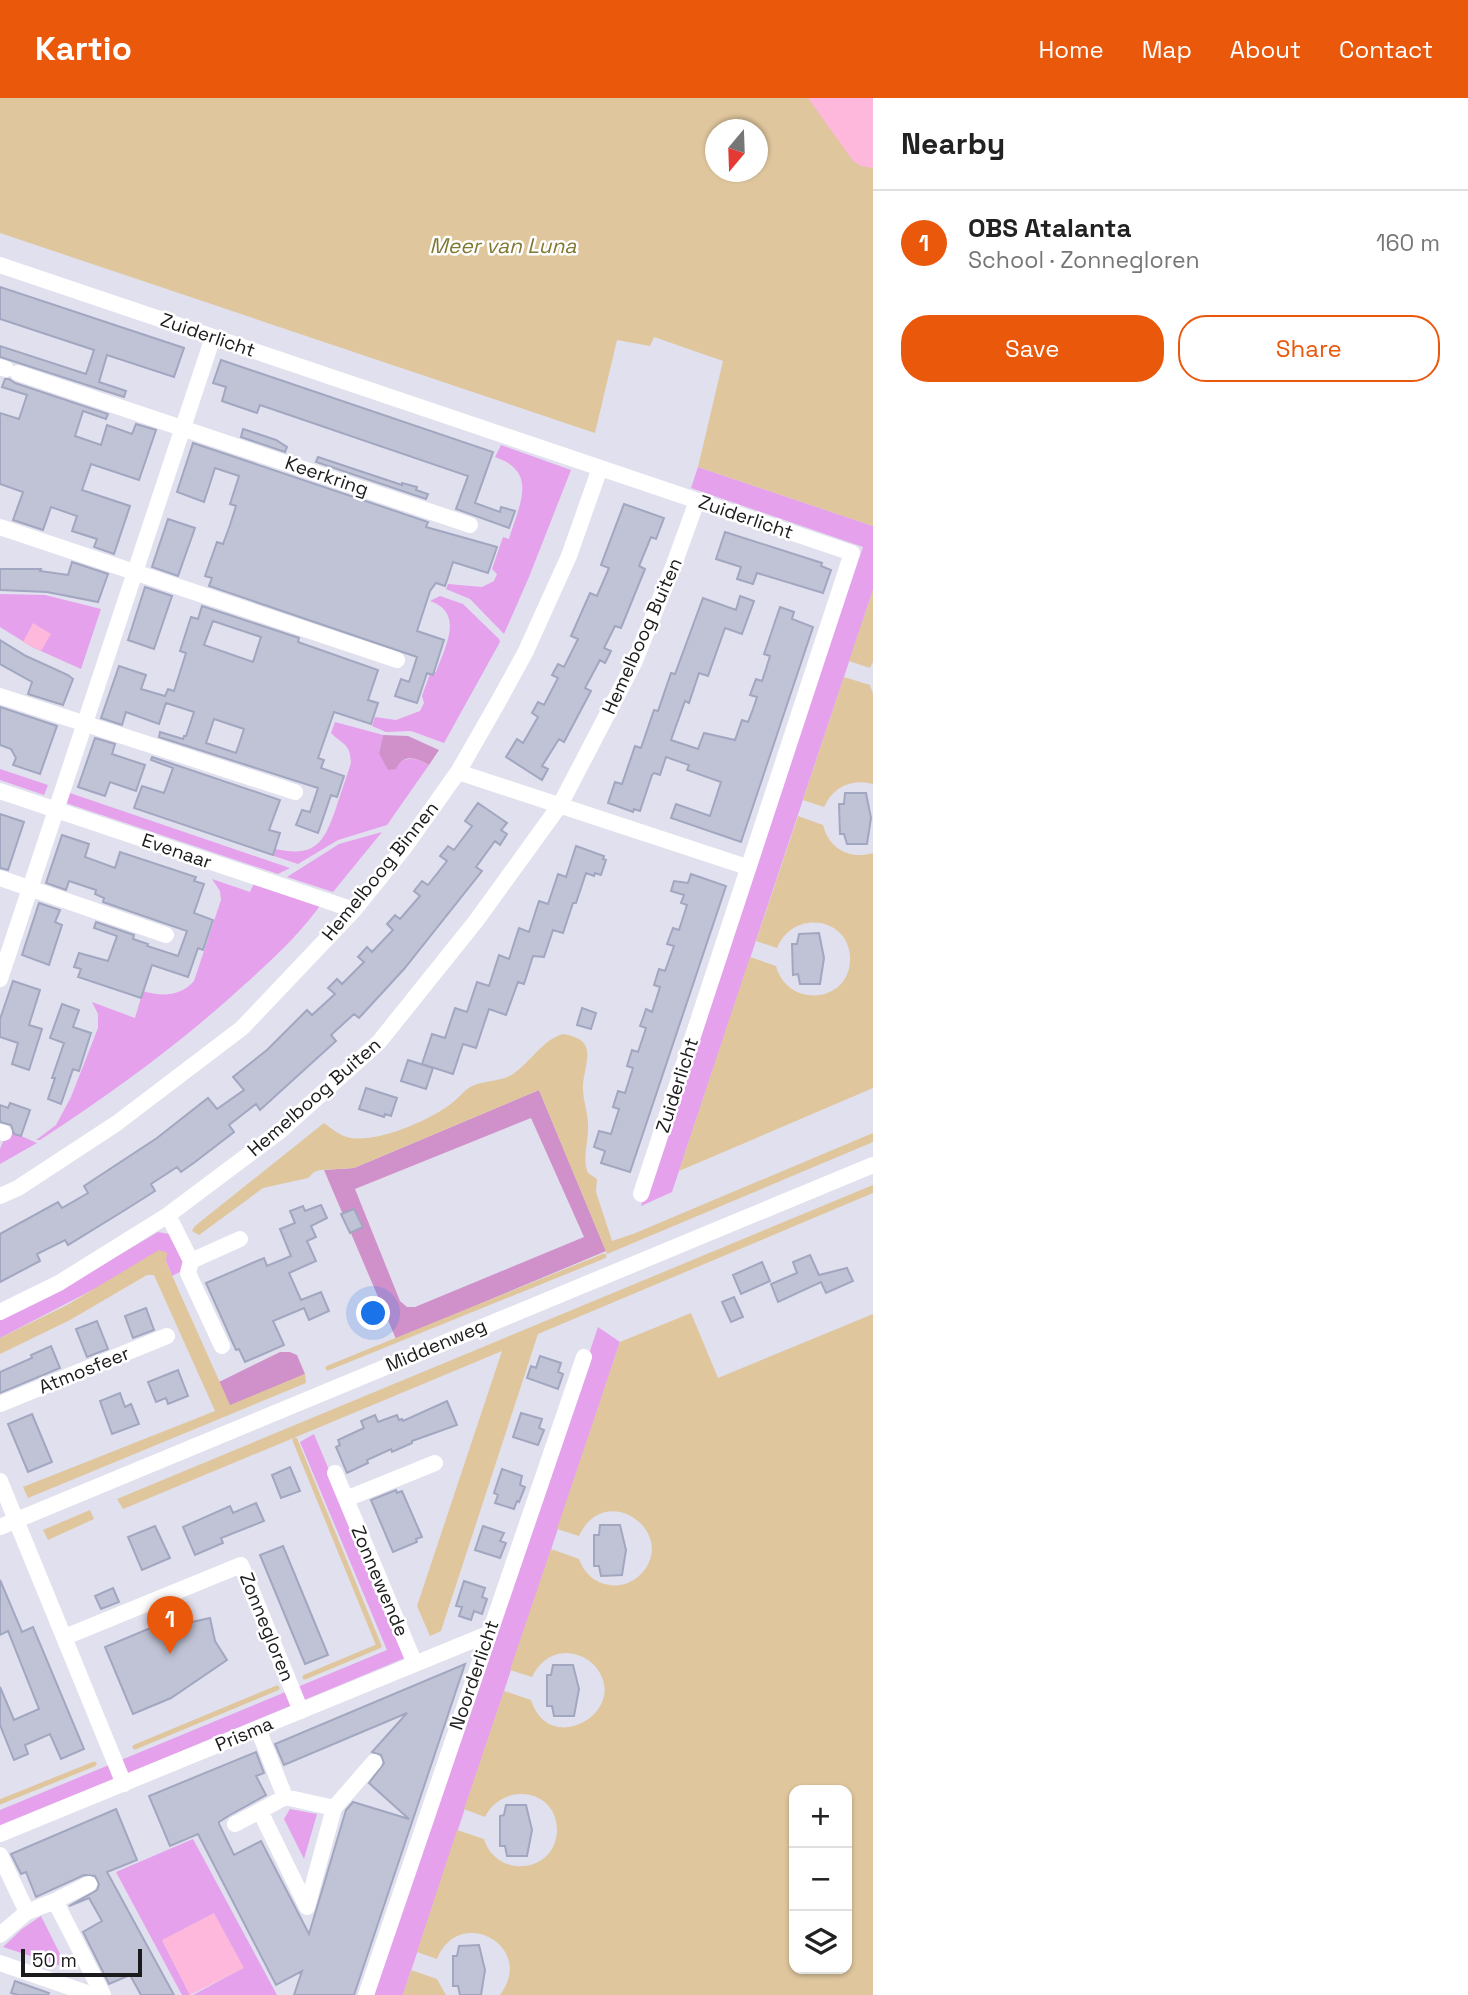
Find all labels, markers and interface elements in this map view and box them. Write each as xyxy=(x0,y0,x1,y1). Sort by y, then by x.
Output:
text: Kartio xyxy=(35,28,132,70)
text: Home xyxy=(1038,34,1104,65)
text: Map xyxy=(1142,34,1192,65)
text: About xyxy=(1230,34,1301,65)
text: Contact xyxy=(1339,34,1433,65)
north arrow xyxy=(705,119,768,182)
text: Nearby xyxy=(901,124,1005,163)
text: OBS Atalanta xyxy=(968,211,1132,245)
text: 1 xyxy=(919,228,929,258)
text: 160 m xyxy=(1376,228,1440,258)
water label: Meer van Luna xyxy=(430,232,577,259)
text: School · Zonnegloren xyxy=(968,245,1200,275)
street label: Zuiderlicht xyxy=(157,307,259,363)
button: Save xyxy=(901,315,1164,382)
button: Share xyxy=(1178,315,1440,382)
street label: Keerkring xyxy=(282,450,372,502)
street label: Zuiderlicht xyxy=(695,489,797,545)
street label: Hemelboog Buiten xyxy=(596,554,688,718)
street label: Hemelboog Binnen xyxy=(316,796,444,946)
street label: Evenaar xyxy=(139,827,215,875)
street label: Hemelboog Buiten xyxy=(242,1032,386,1162)
street label: Zuiderlicht xyxy=(650,1034,704,1136)
your location xyxy=(356,1296,390,1330)
street label: Middenweg xyxy=(382,1313,490,1377)
street label: Atmosfeer xyxy=(35,1340,133,1400)
street label: Zonnewende xyxy=(345,1522,415,1640)
street label: Zonnegloren xyxy=(234,1569,300,1685)
pin: 1 xyxy=(147,1596,193,1654)
street label: Noorderlicht xyxy=(444,1617,504,1733)
street label: Prisma xyxy=(211,1711,277,1757)
map controls xyxy=(789,1785,852,1974)
button: + xyxy=(789,1785,852,1848)
button: − xyxy=(789,1848,852,1911)
button: layers xyxy=(789,1911,852,1974)
scale bar xyxy=(21,1946,142,1978)
text: 50 m xyxy=(32,1948,77,1973)

